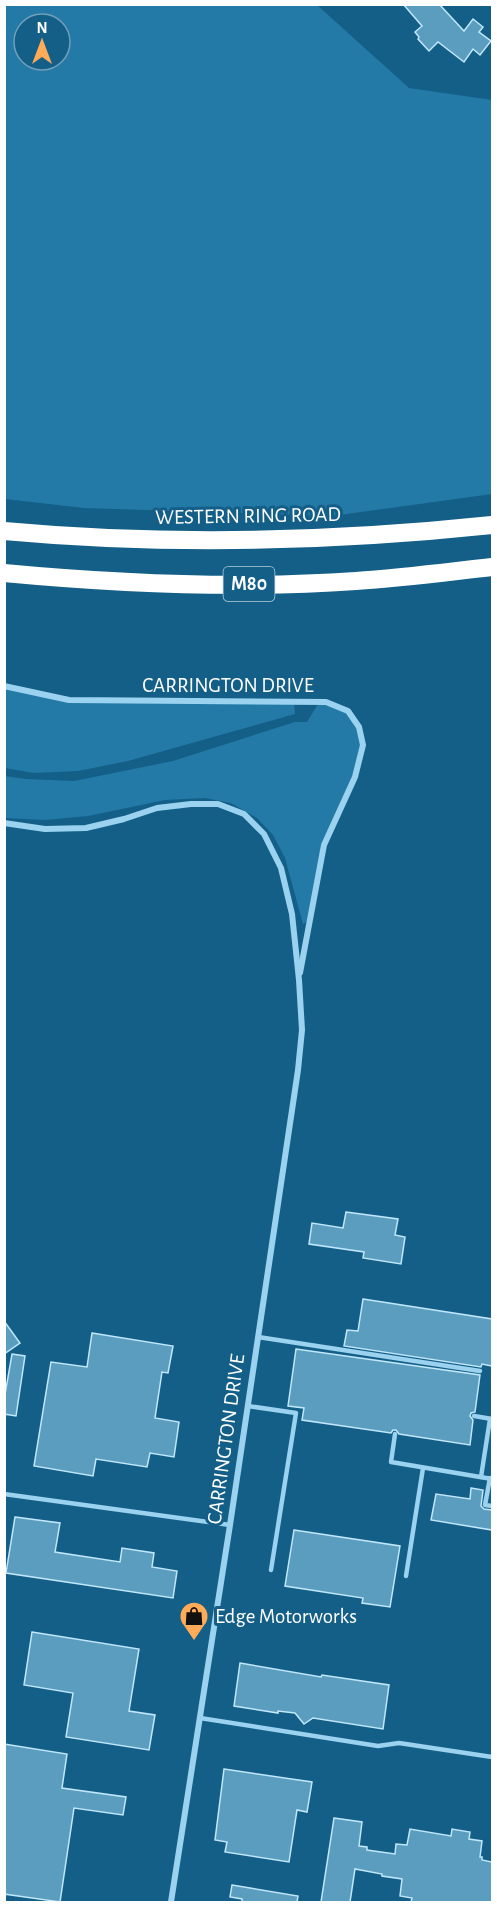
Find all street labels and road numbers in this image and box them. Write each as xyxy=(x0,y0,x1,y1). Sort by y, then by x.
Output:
street label: WESTERN RING ROAD xyxy=(155,504,341,528)
road number: M80 xyxy=(224,567,274,601)
street label: CARRINGTON DRIVE xyxy=(142,675,314,696)
street label: CARRINGTON DRIVE xyxy=(204,1353,248,1525)

